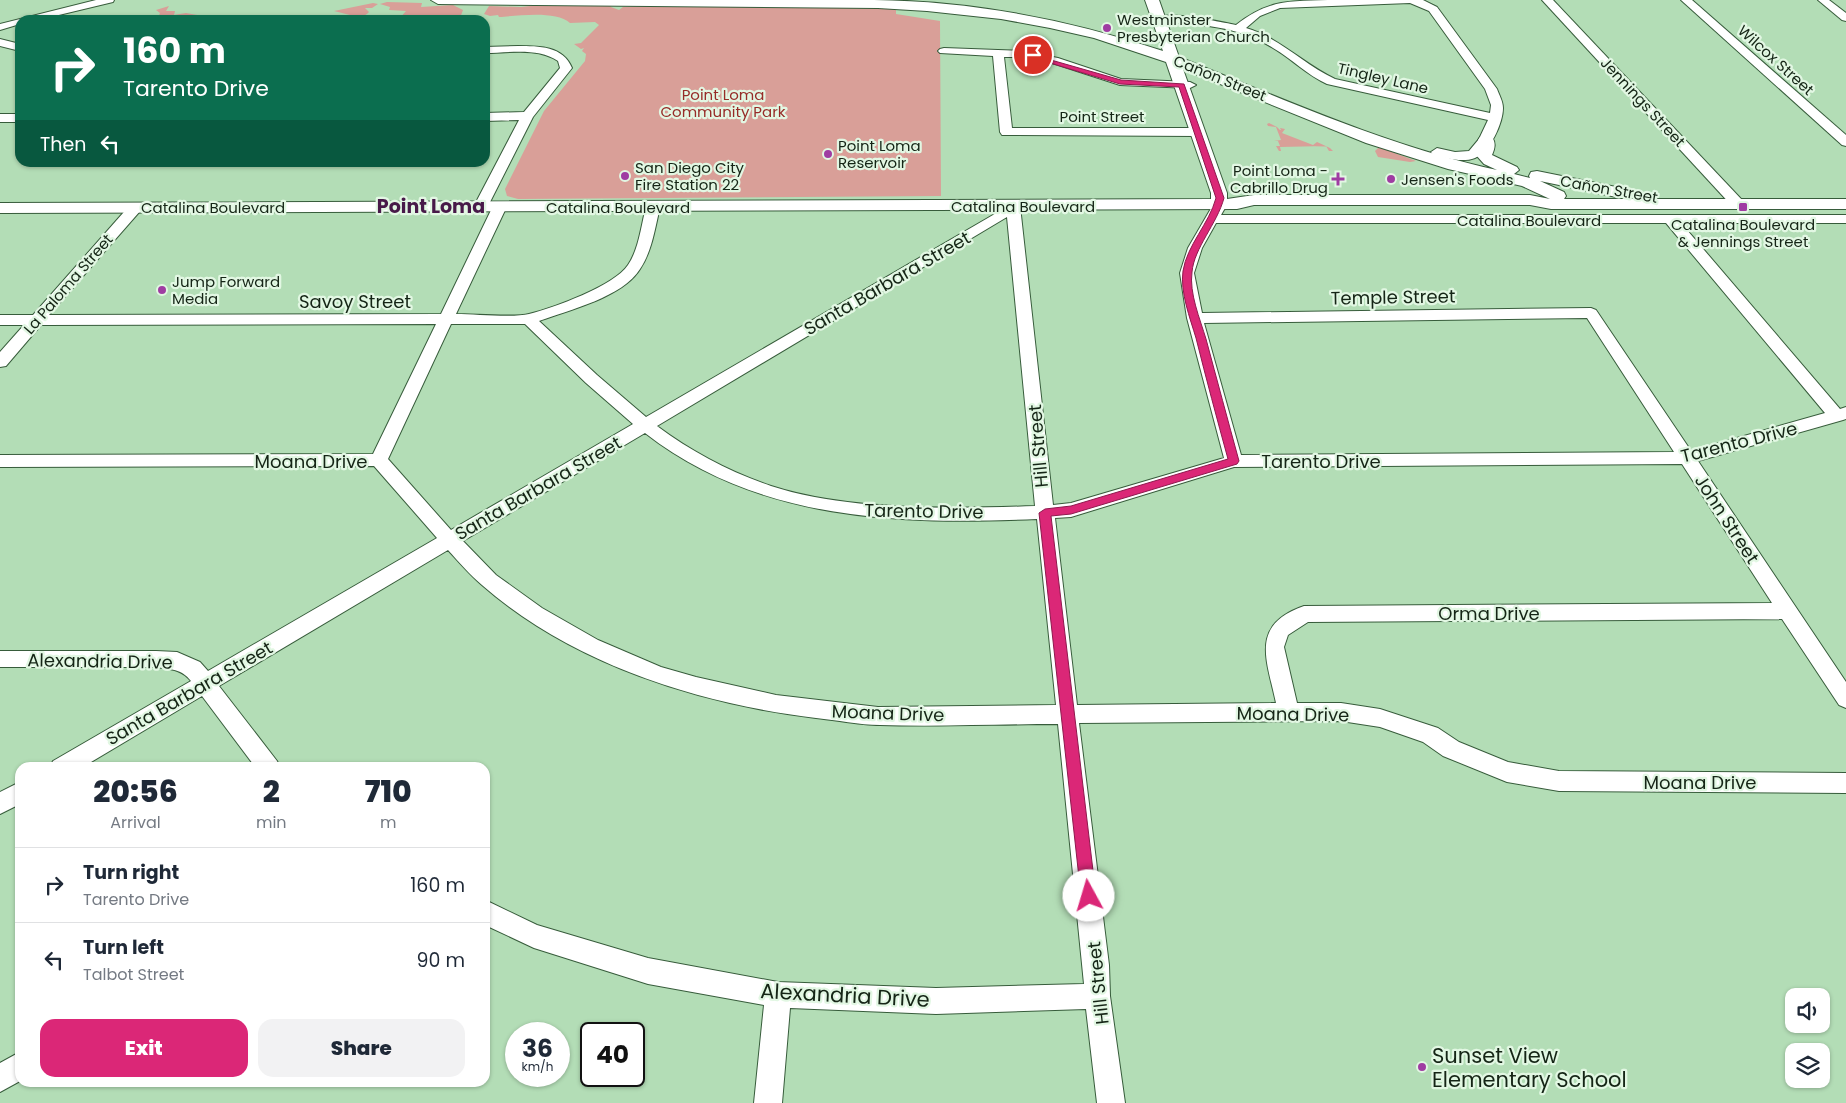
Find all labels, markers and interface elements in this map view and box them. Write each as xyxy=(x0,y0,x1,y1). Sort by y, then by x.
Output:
place label: Westminster Presbyterian Church xyxy=(1117,9,1270,47)
street label: Wilcox Street xyxy=(1733,20,1819,100)
marker: Westminster Presbyterian Church xyxy=(1101,22,1113,34)
text: 160 m xyxy=(123,26,226,75)
pin xyxy=(1012,34,1054,76)
icon: right xyxy=(40,35,105,100)
icon: arrive xyxy=(1019,41,1047,69)
street label: Cañon Street xyxy=(1170,50,1270,106)
street label: Jennings Street xyxy=(1596,53,1690,151)
street label: Tingley Lane xyxy=(1336,57,1430,99)
text: Tarento Drive xyxy=(123,73,269,104)
park label: Point Loma Community Park xyxy=(660,84,786,122)
street label: Point Street xyxy=(1060,106,1144,127)
icon: left xyxy=(96,130,124,158)
text: Then xyxy=(40,131,86,158)
place label: Point Loma Reservoir xyxy=(838,135,921,173)
marker: Point Loma Reservoir xyxy=(822,148,834,160)
place label: San Diego City Fire Station 22 xyxy=(635,157,745,195)
place label: Point Loma - Cabrillo Drug xyxy=(1230,160,1328,198)
place label: Jensen's Foods xyxy=(1401,169,1514,190)
marker: San Diego City Fire Station 22 xyxy=(619,170,631,182)
street label: Cañon Street xyxy=(1559,170,1659,208)
marker: Point Loma - Cabrillo Drug xyxy=(1332,173,1344,185)
marker: Jensen's Foods xyxy=(1385,173,1397,185)
district label: Point Loma xyxy=(377,193,485,220)
street label: Catalina Boulevard xyxy=(951,196,1095,217)
street label: Catalina Boulevard xyxy=(141,197,285,218)
street label: Catalina Boulevard xyxy=(546,197,690,218)
marker: Catalina Boulevard & Jennings Street xyxy=(1737,201,1749,213)
street label: Catalina Boulevard xyxy=(1457,210,1601,231)
place label: Catalina Boulevard & Jennings Street xyxy=(1671,214,1815,252)
street label: Santa Barbara Street xyxy=(799,225,975,341)
street label: La Paloma Street xyxy=(19,229,117,339)
place label: Jump Forward Media xyxy=(172,271,280,309)
street label: Temple Street xyxy=(1330,283,1456,311)
marker: Jump Forward Media xyxy=(156,284,168,296)
street label: Savoy Street xyxy=(299,289,411,314)
street label: Hill Street xyxy=(1022,403,1054,489)
street label: Tarento Drive xyxy=(1678,415,1800,469)
street label: Santa Barbara Street xyxy=(450,430,626,546)
street label: Moana Drive xyxy=(255,449,367,474)
street label: Tarento Drive xyxy=(1261,449,1381,474)
street label: John Street xyxy=(1689,470,1765,568)
street label: Tarento Drive xyxy=(864,497,984,525)
street label: Orma Drive xyxy=(1438,601,1540,626)
street label: Santa Barbara Street xyxy=(101,635,277,751)
street label: Alexandria Drive xyxy=(27,647,173,675)
street label: Moana Drive xyxy=(831,699,945,727)
street label: Moana Drive xyxy=(1236,701,1350,727)
text: 20:56 xyxy=(93,770,178,813)
text: 2 xyxy=(263,770,280,813)
text: 710 xyxy=(365,770,412,813)
street label: Moana Drive xyxy=(1644,770,1756,795)
text: Arrival xyxy=(110,811,161,834)
text: min xyxy=(256,811,287,834)
text: m xyxy=(380,811,397,834)
text: Turn right xyxy=(83,859,179,886)
position arrow xyxy=(1062,869,1114,921)
icon: right xyxy=(40,871,68,899)
text: 160 m xyxy=(410,872,465,899)
text: Tarento Drive xyxy=(83,888,189,911)
text: Turn left xyxy=(83,934,164,961)
street label: Hill Street xyxy=(1081,940,1115,1026)
icon: left xyxy=(40,946,68,974)
text: 90 m xyxy=(416,947,465,974)
text: Talbot Street xyxy=(83,963,184,986)
street label: Alexandria Drive xyxy=(760,976,930,1014)
map controls xyxy=(1785,988,1830,1088)
button: sound xyxy=(1785,988,1830,1033)
button: Exit xyxy=(40,1019,248,1077)
button: Share xyxy=(258,1019,465,1077)
speed limit sign: 40 xyxy=(580,1022,645,1087)
text: 36 xyxy=(522,1031,553,1066)
place label: Sunset View Elementary School xyxy=(1432,1041,1627,1094)
button: layers xyxy=(1785,1043,1830,1088)
text: km/h xyxy=(522,1058,553,1075)
marker: Sunset View Elementary School xyxy=(1416,1061,1428,1073)

